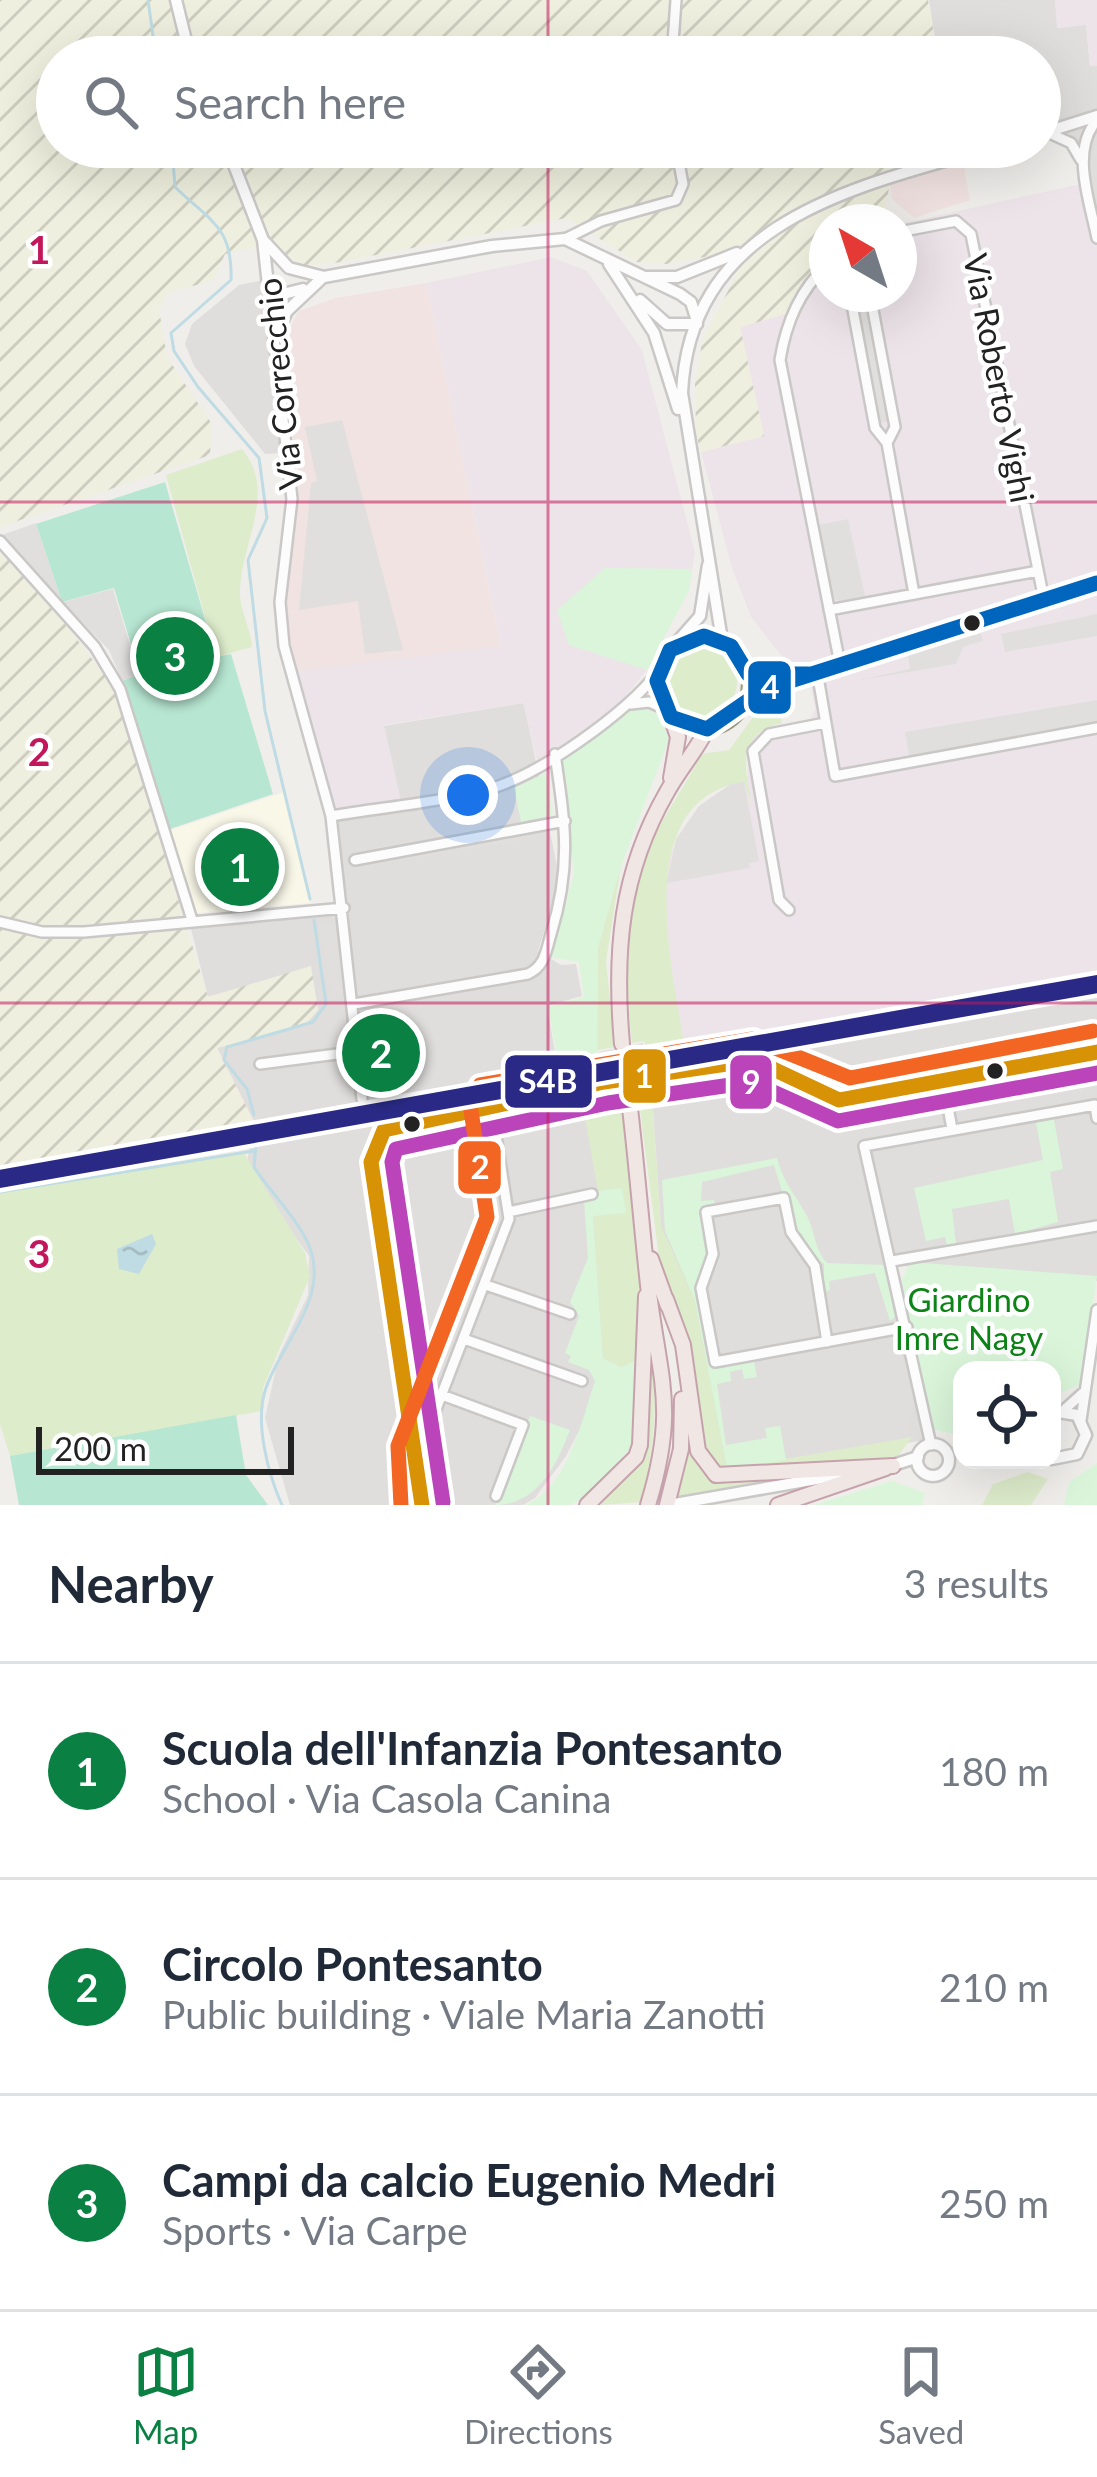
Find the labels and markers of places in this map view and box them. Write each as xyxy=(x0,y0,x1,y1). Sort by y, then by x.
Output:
pin: 3 xyxy=(136,611,214,701)
unlabelled marker xyxy=(961,612,983,634)
pin: 1 xyxy=(201,822,279,912)
pin: 2 xyxy=(342,1008,420,1098)
unlabelled marker xyxy=(984,1060,1006,1082)
unlabelled marker xyxy=(401,1113,423,1135)

